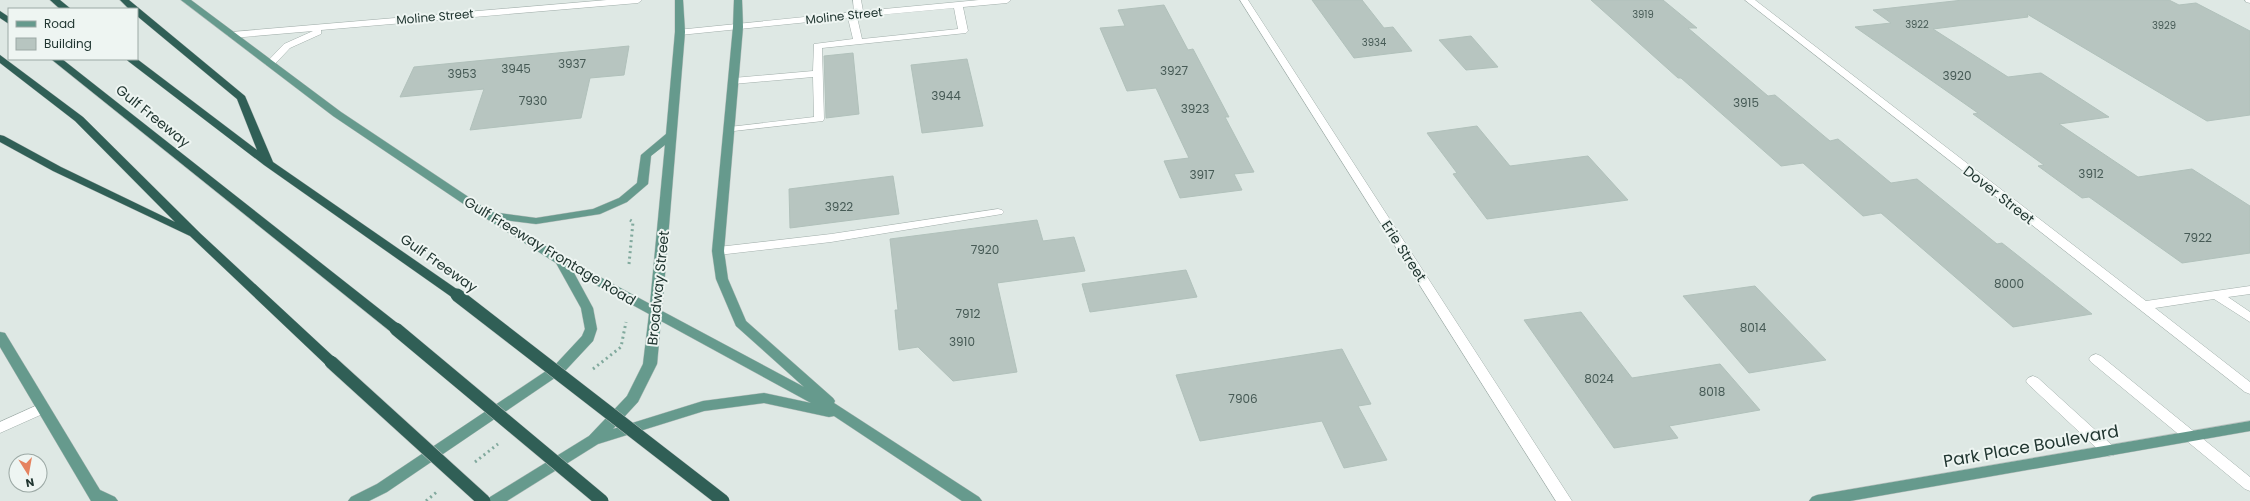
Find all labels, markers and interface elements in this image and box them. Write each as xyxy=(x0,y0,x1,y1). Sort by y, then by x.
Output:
street label: Moline Street xyxy=(805,3,883,28)
street label: Moline Street xyxy=(396,5,474,28)
house number: 3919 xyxy=(1632,7,1654,22)
legend xyxy=(8,8,138,60)
text: Road xyxy=(44,15,75,32)
house number: 3922 xyxy=(1905,17,1929,32)
house number: 3929 xyxy=(2152,18,2176,33)
text: Building xyxy=(44,35,92,52)
house number: 3934 xyxy=(1362,35,1386,50)
house number: 3937 xyxy=(558,55,587,72)
house number: 3945 xyxy=(501,60,531,77)
house number: 3927 xyxy=(1160,62,1188,79)
house number: 3953 xyxy=(447,65,477,82)
house number: 3920 xyxy=(1942,67,1972,84)
street label: Gulf Freeway xyxy=(112,80,194,152)
house number: 3944 xyxy=(931,87,961,104)
house number: 7930 xyxy=(519,92,547,109)
house number: 3915 xyxy=(1733,94,1759,111)
house number: 3923 xyxy=(1181,100,1209,117)
street label: Dover Street xyxy=(1959,161,2039,229)
house number: 3912 xyxy=(2078,165,2104,182)
house number: 3917 xyxy=(1189,166,1215,183)
street label: Gulf Freeway Frontage Road xyxy=(460,192,640,310)
house number: 3922 xyxy=(825,198,853,215)
street label: Erie Street xyxy=(1377,217,1431,285)
street label: Gulf Freeway xyxy=(396,229,482,297)
house number: 7922 xyxy=(2184,229,2212,246)
street label: Broadway Street xyxy=(642,230,674,346)
house number: 7920 xyxy=(971,241,999,258)
house number: 8000 xyxy=(1994,275,2024,292)
house number: 7912 xyxy=(956,305,981,322)
house number: 8014 xyxy=(1740,319,1767,336)
house number: 3910 xyxy=(949,333,975,350)
house number: 8024 xyxy=(1584,370,1614,387)
house number: 8018 xyxy=(1699,383,1725,400)
house number: 7906 xyxy=(1228,390,1258,407)
street label: Park Place Boulevard xyxy=(1941,419,2121,473)
north arrow xyxy=(8,453,48,493)
text: N xyxy=(24,474,35,491)

